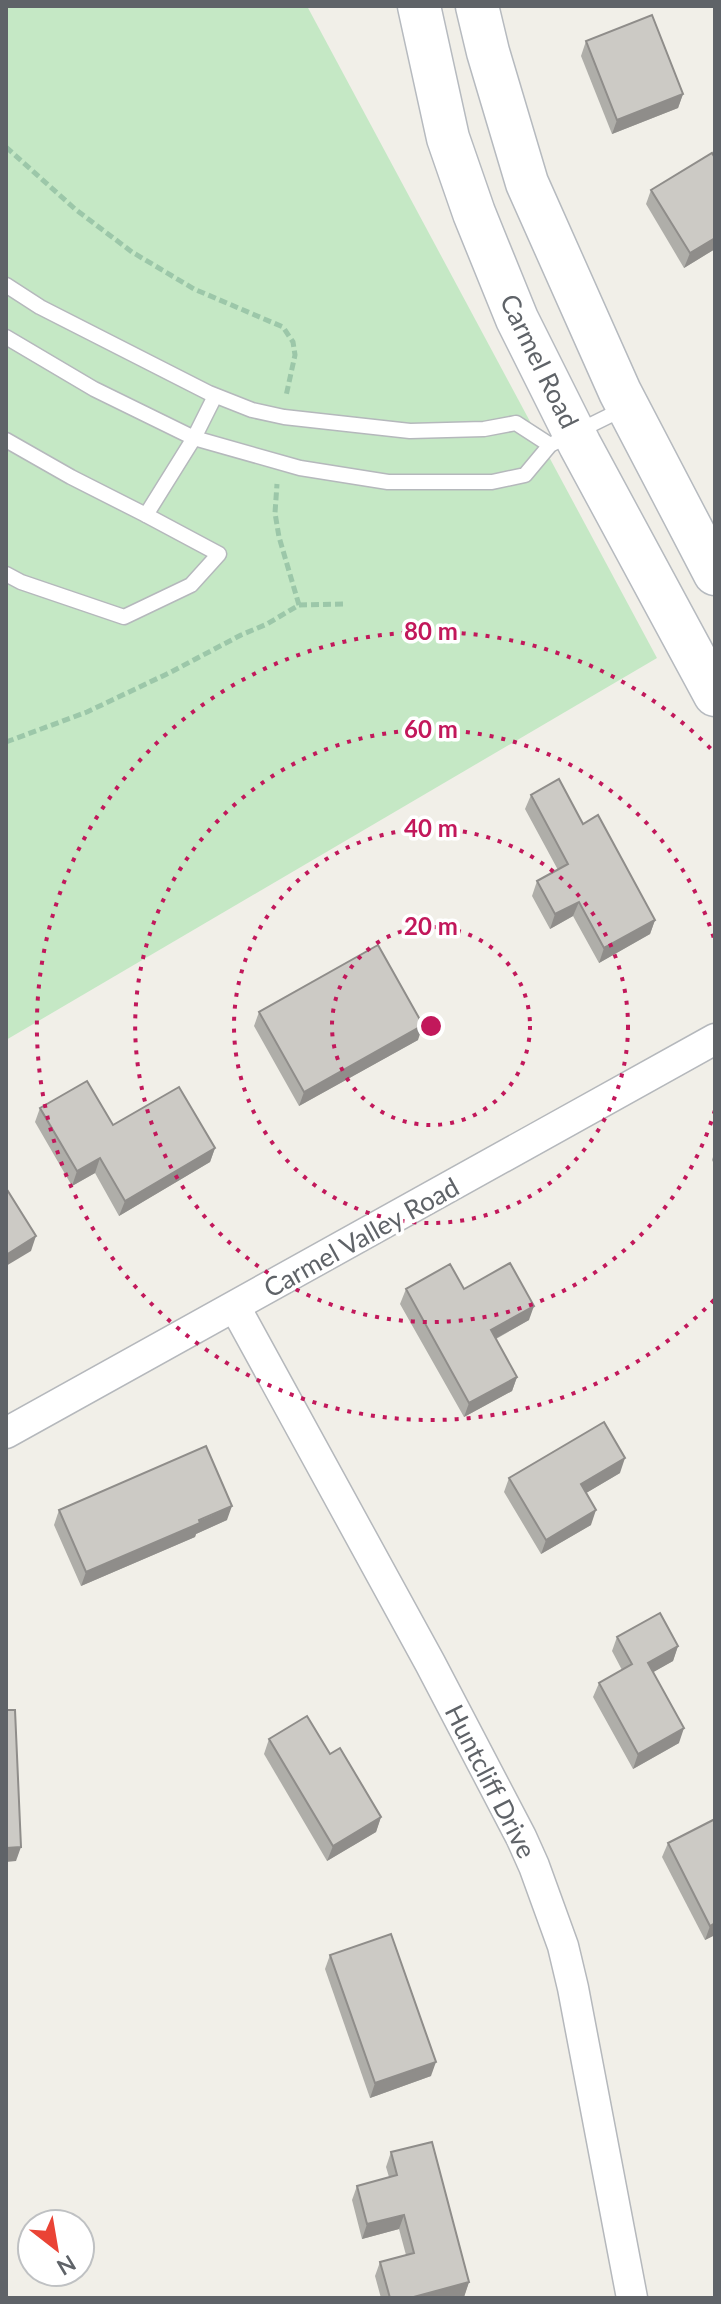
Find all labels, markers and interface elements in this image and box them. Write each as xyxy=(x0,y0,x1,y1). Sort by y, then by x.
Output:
street label: Carmel Road xyxy=(494,289,586,433)
text: 80 m xyxy=(404,616,458,645)
text: 60 m xyxy=(404,714,458,743)
text: 40 m xyxy=(404,813,458,842)
text: 20 m xyxy=(404,911,458,940)
centre of rings xyxy=(417,1012,445,1040)
street label: Carmel Valley Road xyxy=(258,1170,464,1304)
street label: Huntcliff Drive xyxy=(439,1699,543,1863)
north arrow xyxy=(16,2208,96,2288)
text: N xyxy=(52,2250,81,2282)

